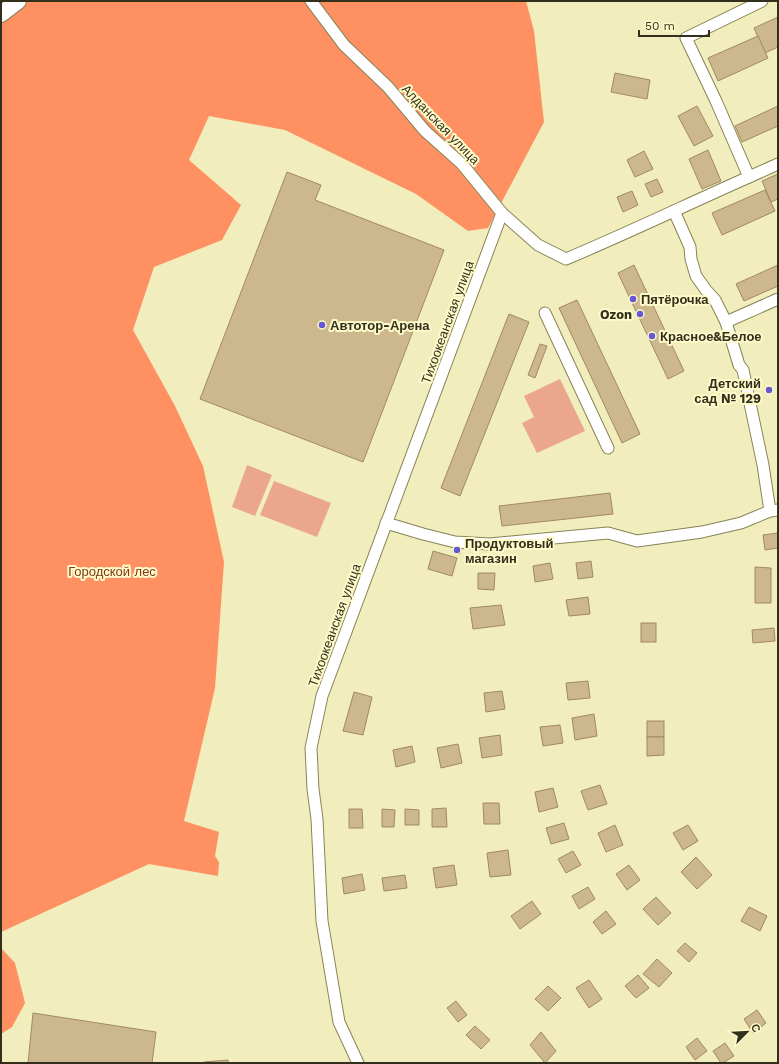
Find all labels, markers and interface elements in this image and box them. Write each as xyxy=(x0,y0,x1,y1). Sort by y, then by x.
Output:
scale bar xyxy=(639,12,709,38)
text: 50 m xyxy=(645,19,675,33)
street label: Алданская улица xyxy=(399,81,483,168)
street label: Тихоокеанская улица xyxy=(418,258,477,386)
place label: Пятёрочка xyxy=(641,292,709,307)
marker: Пятёрочка xyxy=(628,294,638,304)
place label: Ozon xyxy=(600,307,632,322)
marker: Ozon xyxy=(635,309,645,319)
place label: Автотор-Арена xyxy=(330,318,430,333)
marker: Автотор-Арена xyxy=(317,320,327,330)
place label: Красное&Белое xyxy=(660,329,762,344)
marker: Красное&Белое xyxy=(647,331,657,341)
place label: Детский сад № 129 xyxy=(694,376,761,406)
marker: Детский сад № 129 xyxy=(764,385,774,395)
place label: Продуктовый магазин xyxy=(465,536,553,566)
marker: Продуктовый магазин xyxy=(452,545,462,555)
street label: Тихоокеанская улица xyxy=(305,561,364,689)
park label: Городской лес xyxy=(68,564,156,579)
north arrow xyxy=(727,1012,767,1052)
text: С xyxy=(748,1022,763,1034)

